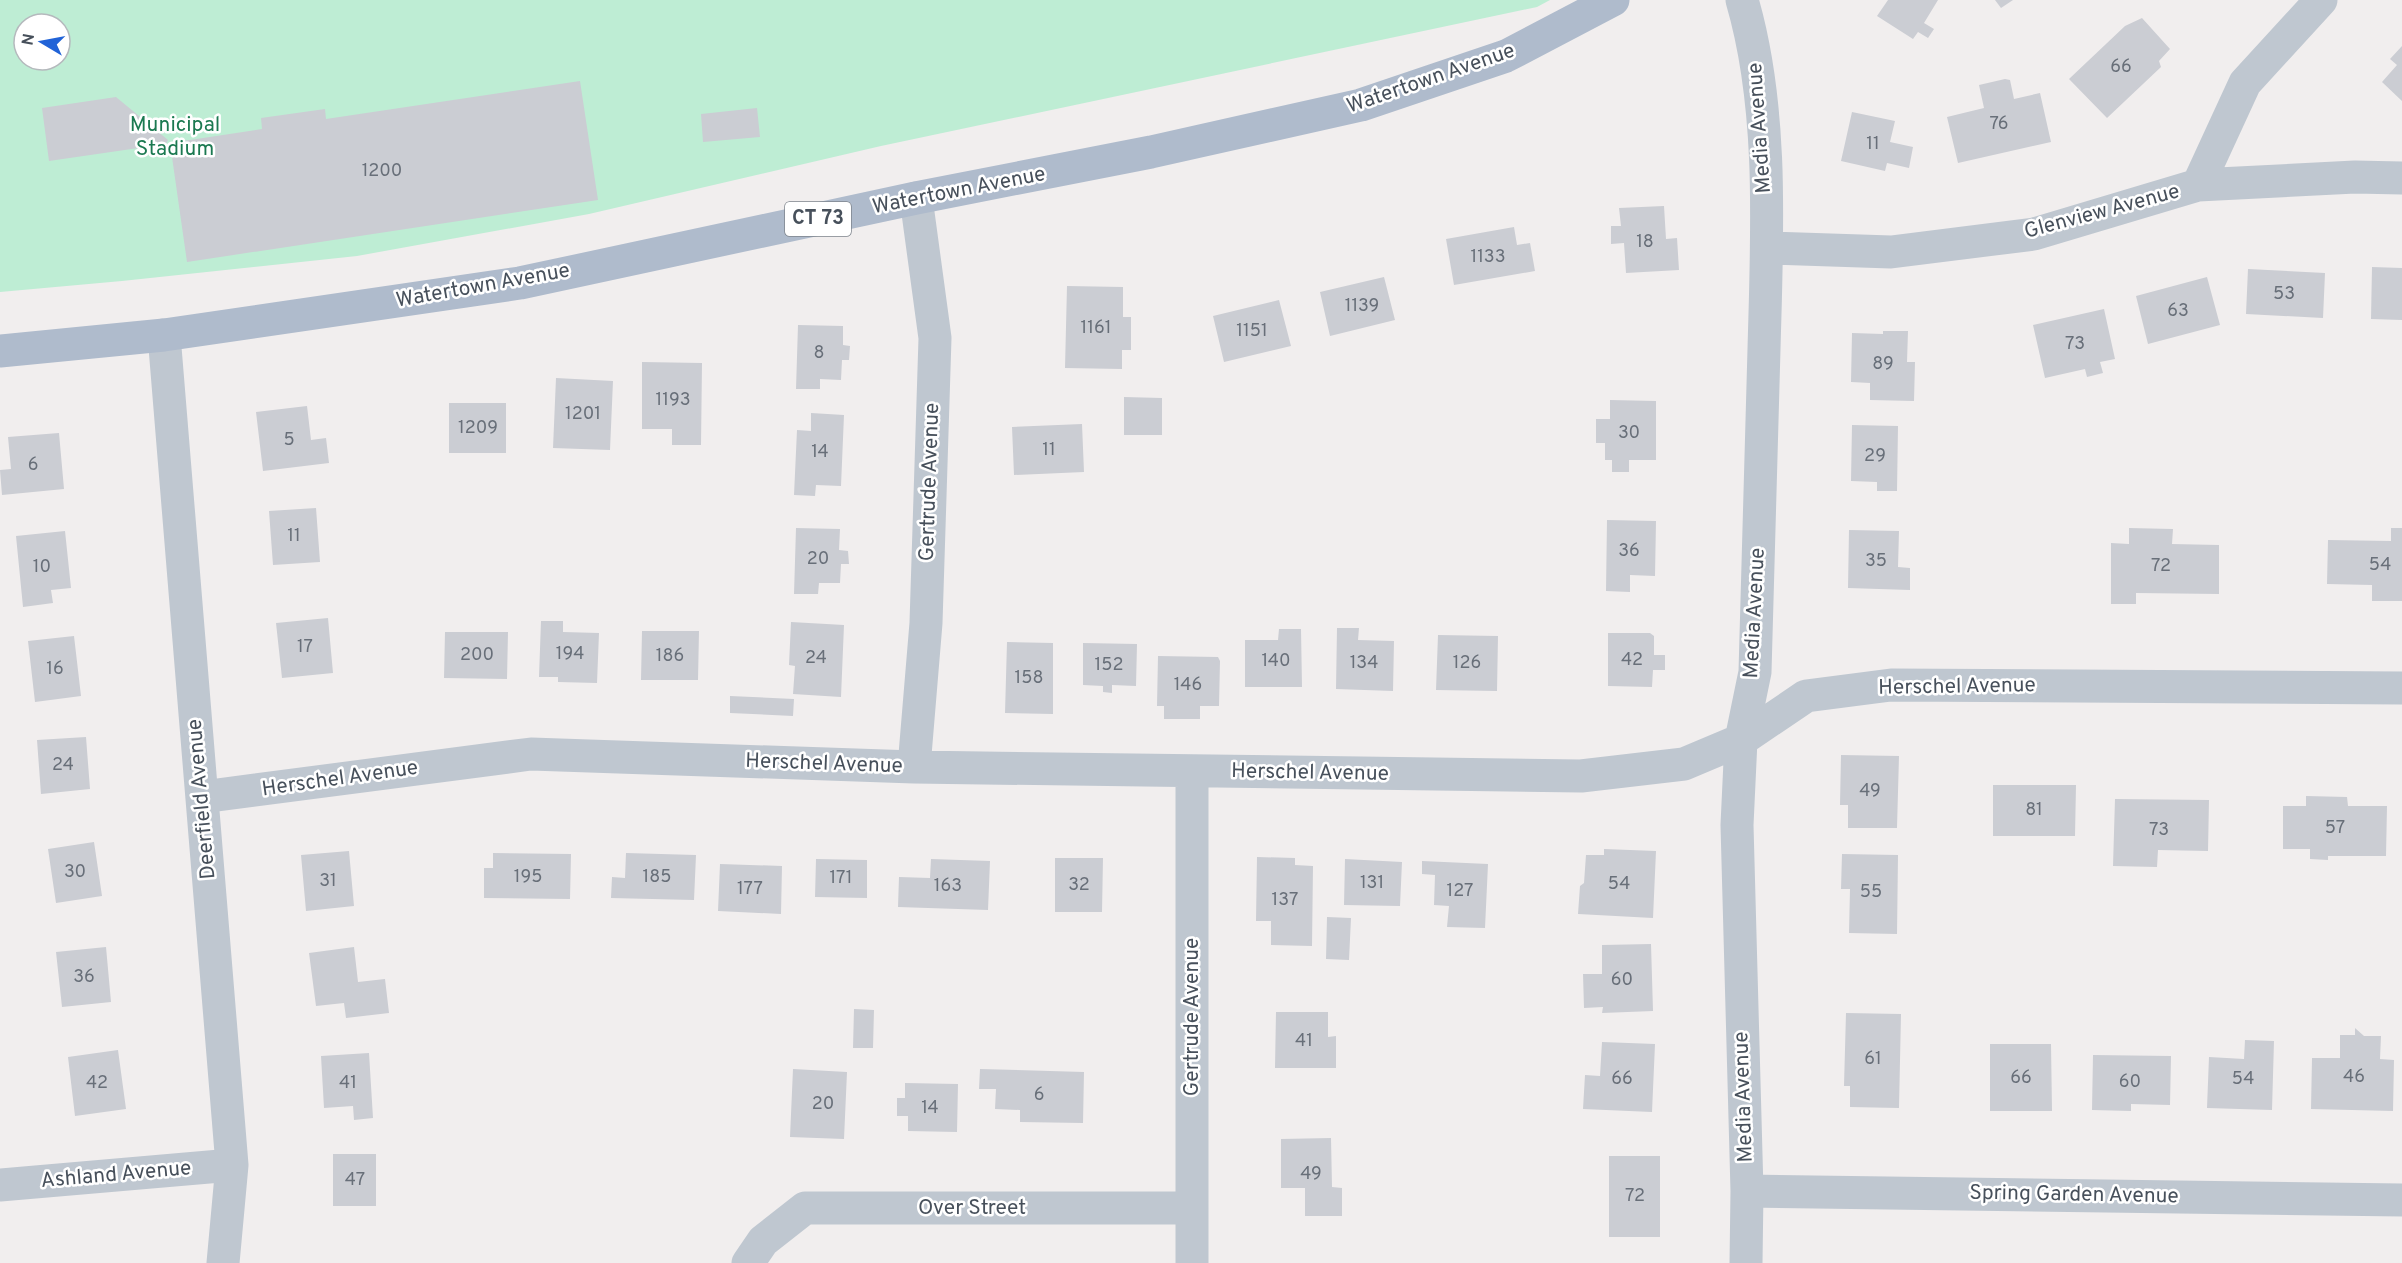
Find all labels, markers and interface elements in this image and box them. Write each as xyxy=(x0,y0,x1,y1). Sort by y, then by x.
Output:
north arrow xyxy=(12,12,72,72)
text: N xyxy=(18,32,40,47)
street label: Watertown Avenue xyxy=(1343,38,1519,120)
house number: 66 xyxy=(2110,56,2132,79)
street label: Media Avenue xyxy=(1742,62,1778,194)
park label: Municipal Stadium xyxy=(130,112,220,163)
house number: 76 xyxy=(1989,113,2009,136)
house number: 11 xyxy=(1866,133,1880,156)
house number: 1200 xyxy=(362,160,402,183)
street label: Watertown Avenue xyxy=(870,161,1048,221)
street label: Glenview Avenue xyxy=(2021,178,2183,246)
road number: CT 73 xyxy=(785,202,851,236)
house number: 18 xyxy=(1636,231,1654,254)
house number: 1133 xyxy=(1470,246,1506,269)
street label: Watertown Avenue xyxy=(394,257,572,315)
house number: 53 xyxy=(2273,283,2295,306)
house number: 1139 xyxy=(1345,295,1379,318)
house number: 63 xyxy=(2167,300,2189,323)
house number: 1161 xyxy=(1081,317,1111,340)
house number: 1151 xyxy=(1236,320,1268,343)
house number: 73 xyxy=(2065,333,2085,356)
house number: 8 xyxy=(814,342,825,365)
house number: 89 xyxy=(1872,353,1894,376)
house number: 1193 xyxy=(655,389,691,412)
street label: Gertrude Avenue xyxy=(914,402,946,562)
house number: 1201 xyxy=(565,403,601,426)
house number: 1209 xyxy=(458,417,498,440)
house number: 30 xyxy=(1618,422,1640,445)
house number: 5 xyxy=(283,429,295,452)
house number: 11 xyxy=(1042,439,1056,462)
house number: 14 xyxy=(811,441,829,464)
house number: 29 xyxy=(1864,445,1886,468)
house number: 6 xyxy=(28,454,38,477)
house number: 11 xyxy=(287,525,301,548)
house number: 36 xyxy=(1618,540,1640,563)
street label: Media Avenue xyxy=(1738,547,1772,679)
house number: 20 xyxy=(807,548,829,571)
house number: 35 xyxy=(1865,550,1887,573)
house number: 54 xyxy=(2369,554,2391,577)
house number: 72 xyxy=(2151,555,2171,578)
house number: 10 xyxy=(33,556,51,579)
house number: 17 xyxy=(297,636,313,659)
house number: 194 xyxy=(556,643,584,666)
house number: 200 xyxy=(460,644,494,667)
house number: 186 xyxy=(656,645,684,668)
house number: 24 xyxy=(805,647,827,670)
house number: 42 xyxy=(1621,649,1643,672)
house number: 140 xyxy=(1261,650,1291,673)
house number: 134 xyxy=(1350,652,1378,675)
house number: 126 xyxy=(1453,652,1481,675)
house number: 152 xyxy=(1095,654,1123,677)
house number: 16 xyxy=(46,658,64,681)
house number: 158 xyxy=(1015,667,1043,690)
street label: Herschel Avenue xyxy=(1878,672,2036,702)
house number: 146 xyxy=(1174,674,1202,697)
street label: Deerfield Avenue xyxy=(182,718,222,880)
street label: Herschel Avenue xyxy=(745,748,903,780)
house number: 24 xyxy=(52,754,74,777)
street label: Herschel Avenue xyxy=(260,755,420,803)
street label: Herschel Avenue xyxy=(1231,758,1389,788)
house number: 49 xyxy=(1859,780,1881,803)
house number: 81 xyxy=(2025,799,2043,822)
house number: 57 xyxy=(2325,817,2345,840)
house number: 73 xyxy=(2149,819,2169,842)
house number: 30 xyxy=(64,861,86,884)
house number: 195 xyxy=(514,866,542,889)
house number: 185 xyxy=(643,866,671,889)
house number: 171 xyxy=(829,867,853,890)
house number: 31 xyxy=(319,870,337,893)
house number: 131 xyxy=(1360,872,1384,895)
house number: 54 xyxy=(1608,873,1630,896)
house number: 32 xyxy=(1068,874,1090,897)
house number: 163 xyxy=(934,875,962,898)
house number: 177 xyxy=(737,878,763,901)
house number: 127 xyxy=(1447,880,1473,903)
house number: 55 xyxy=(1860,881,1882,904)
house number: 137 xyxy=(1272,889,1298,912)
street label: Gertrude Avenue xyxy=(1179,938,1206,1096)
house number: 36 xyxy=(73,966,95,989)
house number: 60 xyxy=(1611,969,1633,992)
house number: 41 xyxy=(1295,1030,1313,1053)
street label: Media Avenue xyxy=(1728,1031,1760,1163)
house number: 61 xyxy=(1864,1048,1882,1071)
house number: 46 xyxy=(2343,1066,2365,1089)
house number: 66 xyxy=(2010,1067,2032,1090)
house number: 66 xyxy=(1611,1068,1633,1091)
house number: 54 xyxy=(2232,1068,2254,1091)
house number: 60 xyxy=(2119,1071,2141,1094)
house number: 42 xyxy=(86,1072,108,1095)
house number: 41 xyxy=(339,1072,357,1095)
house number: 6 xyxy=(1034,1084,1044,1107)
house number: 20 xyxy=(812,1093,834,1116)
house number: 14 xyxy=(921,1097,939,1120)
street label: Ashland Avenue xyxy=(40,1155,192,1195)
house number: 49 xyxy=(1300,1163,1322,1186)
house number: 47 xyxy=(345,1169,365,1192)
street label: Spring Garden Avenue xyxy=(1969,1180,2179,1210)
house number: 72 xyxy=(1625,1185,1645,1208)
street label: Over Street xyxy=(918,1195,1026,1222)

